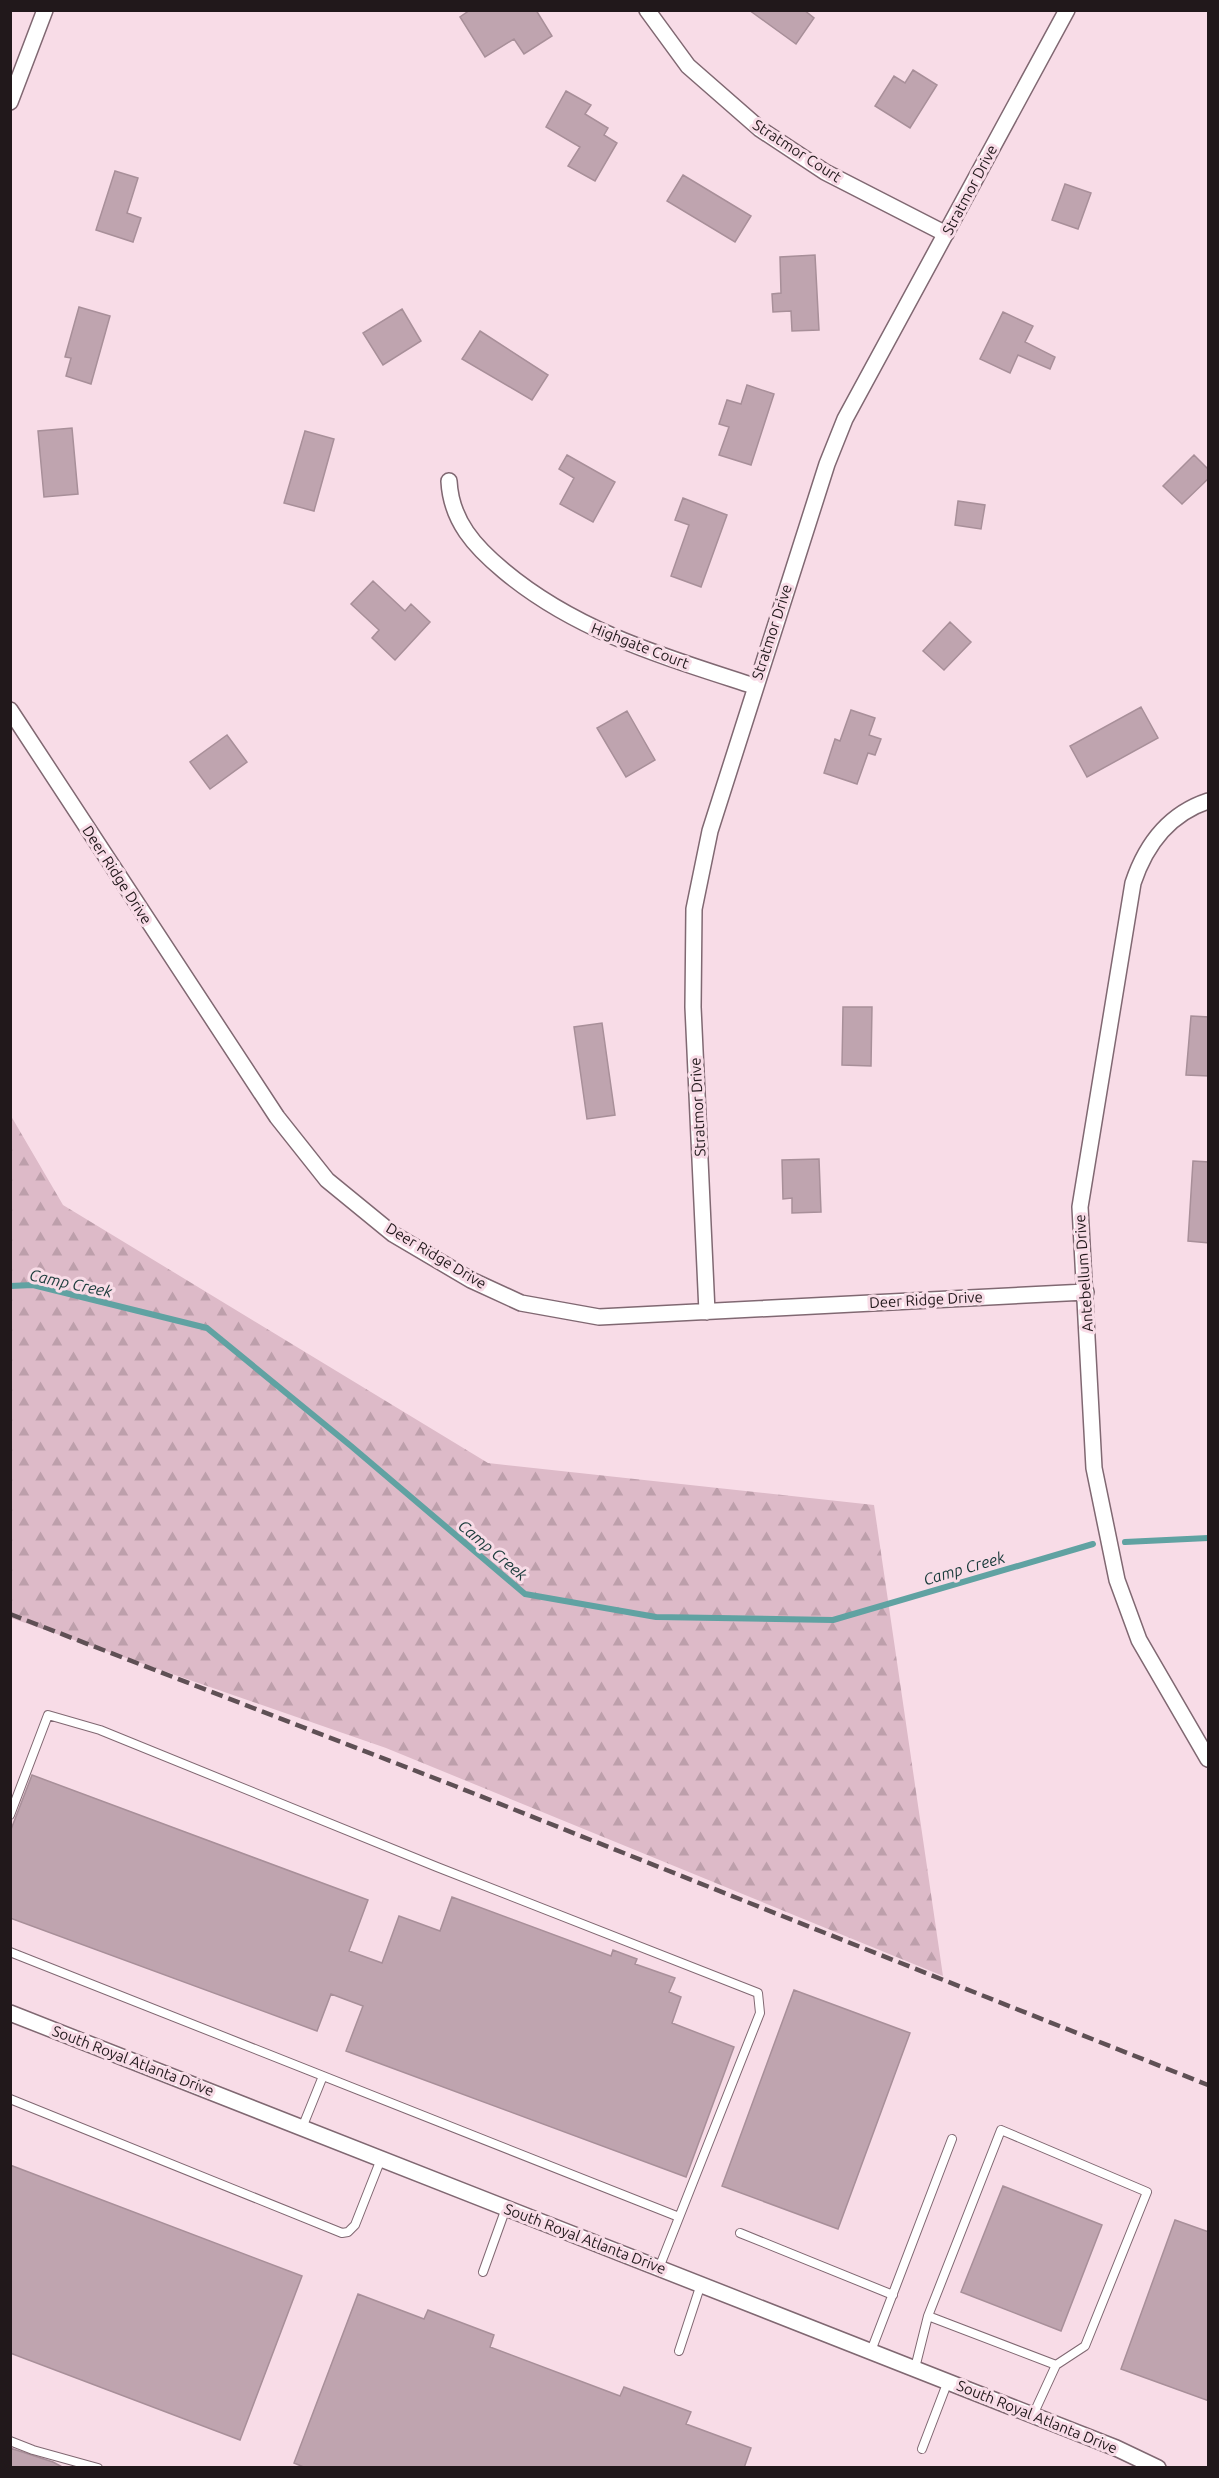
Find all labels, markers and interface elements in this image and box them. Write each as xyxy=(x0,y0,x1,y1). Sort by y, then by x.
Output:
street label: Stratmor Court xyxy=(750,116,845,186)
street label: Stratmor Drive xyxy=(939,142,1000,238)
street label: Stratmor Drive xyxy=(748,582,795,682)
street label: Highgate Court xyxy=(589,619,692,672)
street label: Deer Ridge Drive xyxy=(79,822,156,927)
street label: Stratmor Drive xyxy=(686,1057,709,1157)
street label: Antebellum Drive xyxy=(1071,1214,1096,1332)
street label: Deer Ridge Drive xyxy=(383,1219,489,1292)
water label: Camp Creek xyxy=(28,1265,115,1301)
street label: Deer Ridge Drive xyxy=(869,1288,983,1311)
water label: Camp Creek xyxy=(455,1516,532,1584)
water label: Camp Creek xyxy=(921,1548,1008,1588)
street label: South Royal Atlanta Drive xyxy=(50,2022,216,2099)
street label: South Royal Atlanta Drive xyxy=(502,2200,668,2277)
street label: South Royal Atlanta Drive xyxy=(954,2376,1120,2457)

